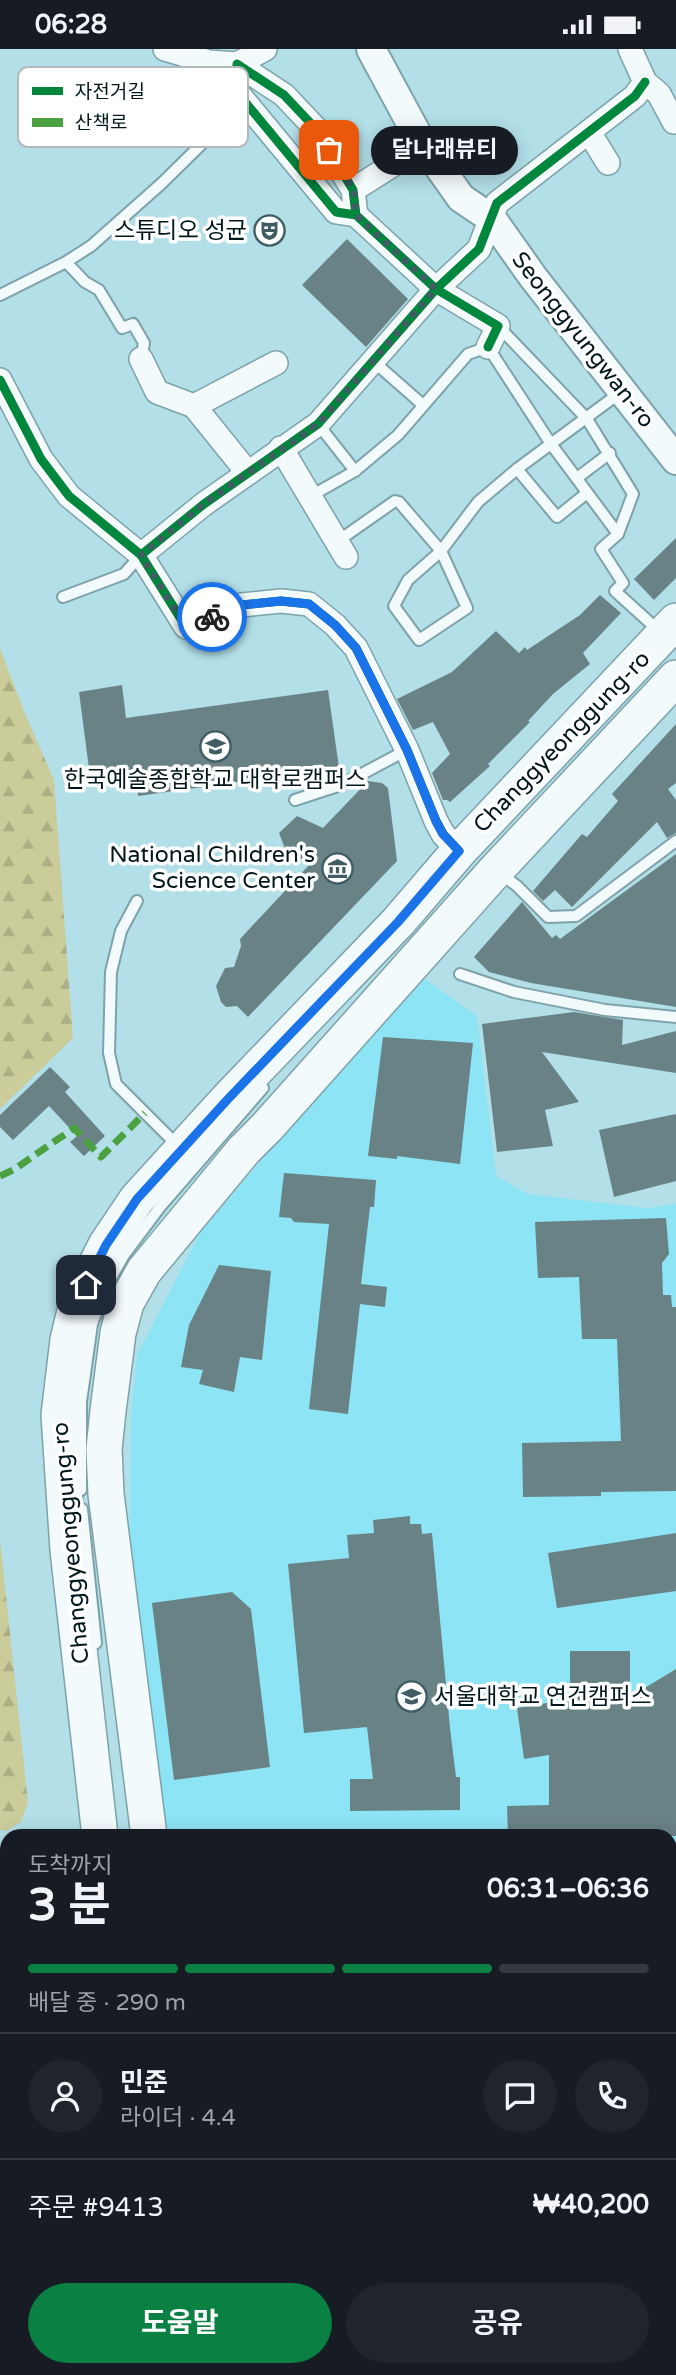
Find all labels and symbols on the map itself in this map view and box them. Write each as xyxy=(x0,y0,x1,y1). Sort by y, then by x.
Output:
legend xyxy=(18,67,248,147)
text: 자전거길 xyxy=(75,81,145,103)
text: 산책로 xyxy=(75,112,127,134)
pin xyxy=(299,120,359,180)
callout: 달나래뷰티 xyxy=(371,125,518,175)
theatre icon: 스튜디오 성균 xyxy=(253,214,287,248)
place label: 스튜디오 성균 xyxy=(114,217,247,245)
street label: Seonggyungwan-ro xyxy=(505,246,661,434)
courier xyxy=(177,582,247,652)
street label: Changgyeonggung-ro xyxy=(468,645,656,839)
school or university icon: 한국예술종합학교 대학로캠퍼스 xyxy=(198,729,232,763)
place label: 한국예술종합학교 대학로캠퍼스 xyxy=(64,766,366,794)
place label: National Children's Science Center xyxy=(109,841,315,895)
museum icon: National Children's Science Center xyxy=(321,851,355,885)
pin xyxy=(56,1255,116,1315)
street label: Changgyeonggung-ro xyxy=(46,1421,96,1665)
school or university icon: 서울대학교 연건캠퍼스 xyxy=(394,1680,428,1714)
place label: 서울대학교 연건캠퍼스 xyxy=(434,1683,652,1711)

